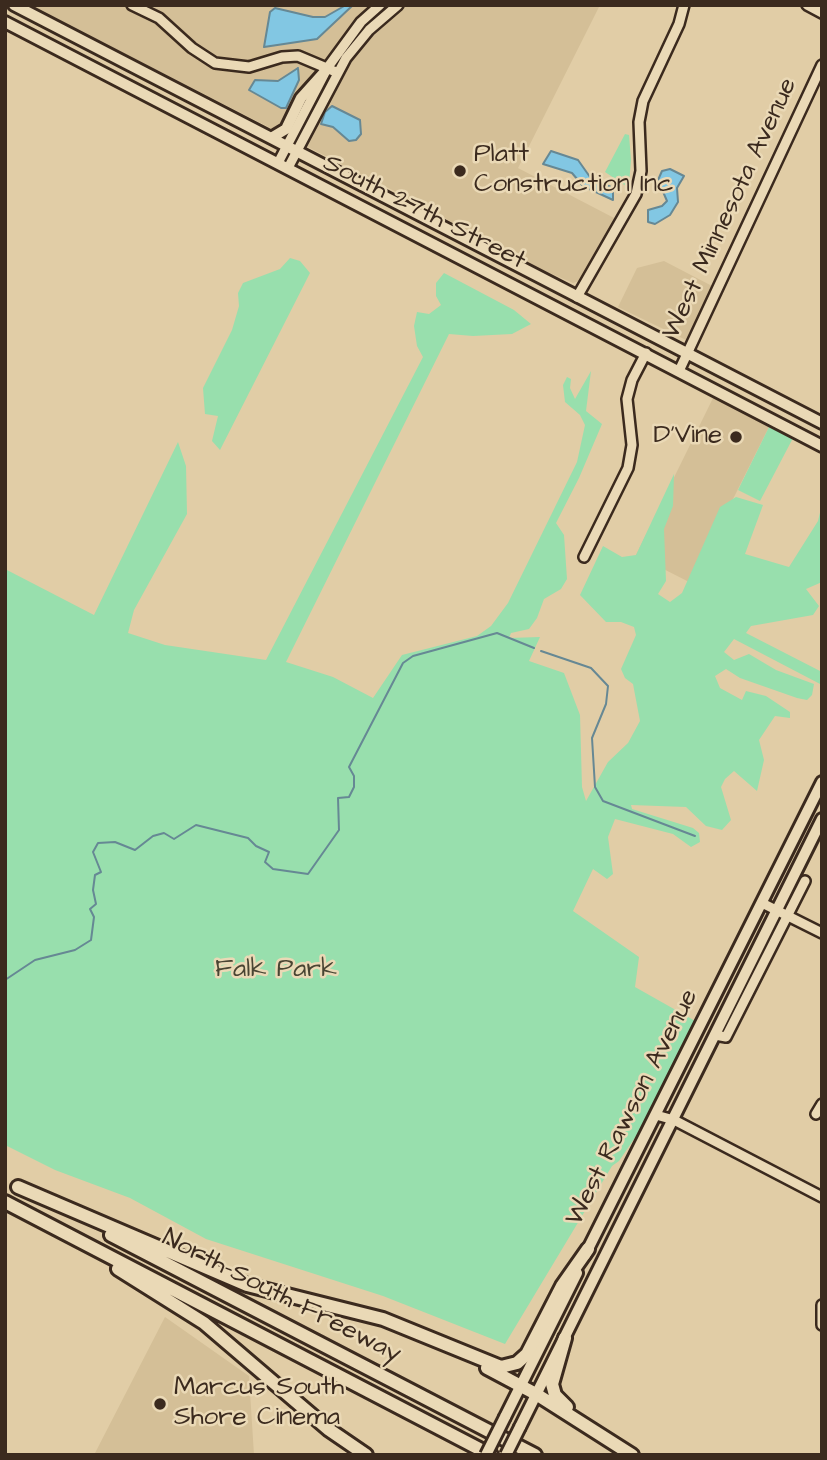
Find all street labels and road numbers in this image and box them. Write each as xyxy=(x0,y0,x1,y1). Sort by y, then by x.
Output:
street label: West Minnesota Avenue xyxy=(657,74,805,344)
street label: South 27th Street xyxy=(317,148,531,278)
street label: West Rawson Avenue xyxy=(560,985,706,1231)
street label: North-South Freeway xyxy=(156,1223,406,1371)

